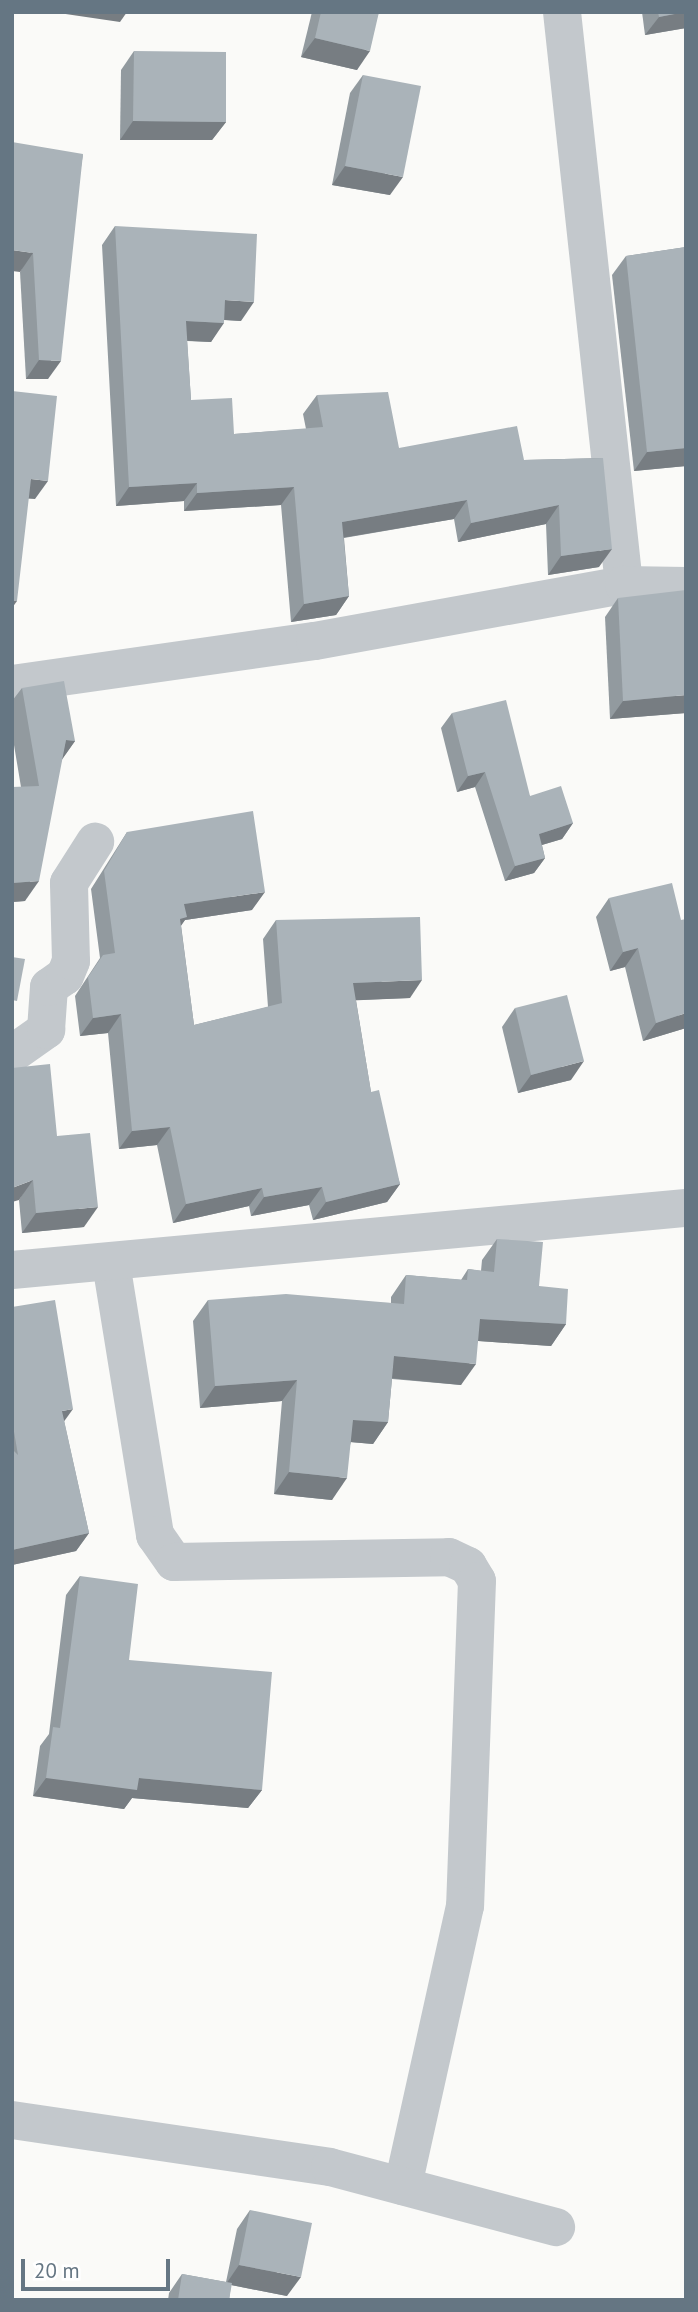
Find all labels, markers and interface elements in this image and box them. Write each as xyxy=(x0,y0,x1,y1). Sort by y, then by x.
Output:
scale bar xyxy=(24,2246,173,2290)
text: 20 m xyxy=(34,2257,80,2284)

